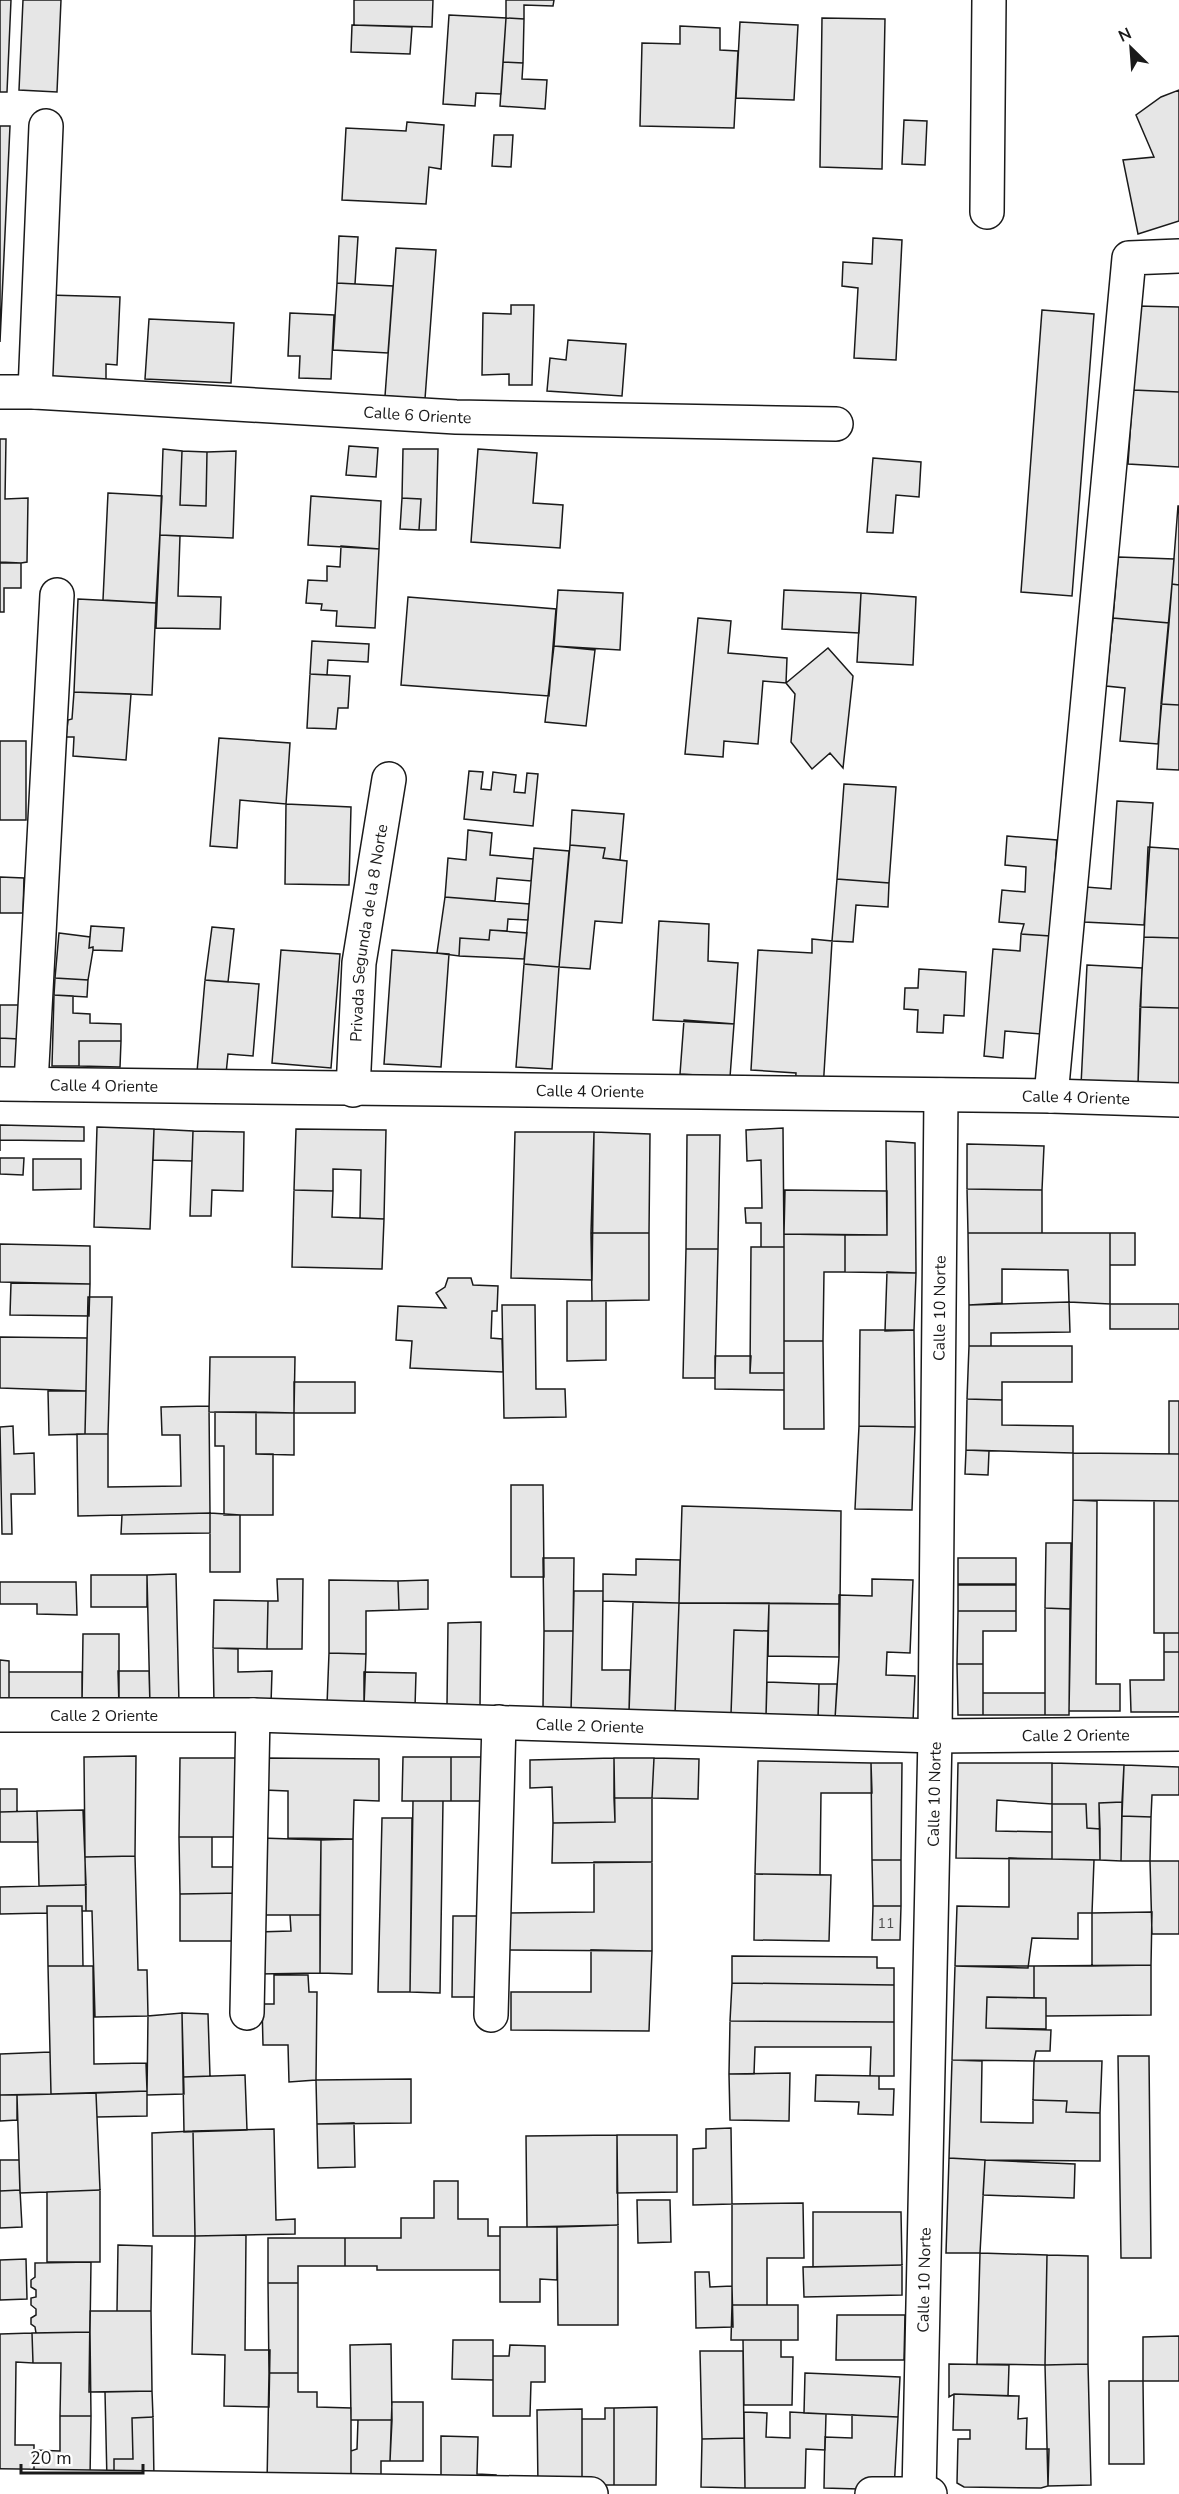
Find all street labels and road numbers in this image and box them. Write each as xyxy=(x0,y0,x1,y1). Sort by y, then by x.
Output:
street label: Calle 6 Oriente xyxy=(363,402,472,429)
street label: Privada Segunda de la 8 Norte xyxy=(345,823,393,1042)
street label: Calle 4 Oriente xyxy=(50,1075,158,1098)
street label: Calle 4 Oriente xyxy=(536,1080,644,1103)
street label: Calle 4 Oriente xyxy=(1022,1086,1130,1110)
street label: Calle 10 Norte xyxy=(929,1255,951,1361)
street label: Calle 2 Oriente xyxy=(50,1705,158,1727)
street label: Calle 2 Oriente xyxy=(535,1714,644,1739)
street label: Calle 2 Oriente xyxy=(1022,1724,1130,1747)
street label: Calle 10 Norte xyxy=(923,1741,947,1847)
street label: Calle 10 Norte xyxy=(912,2227,937,2333)

